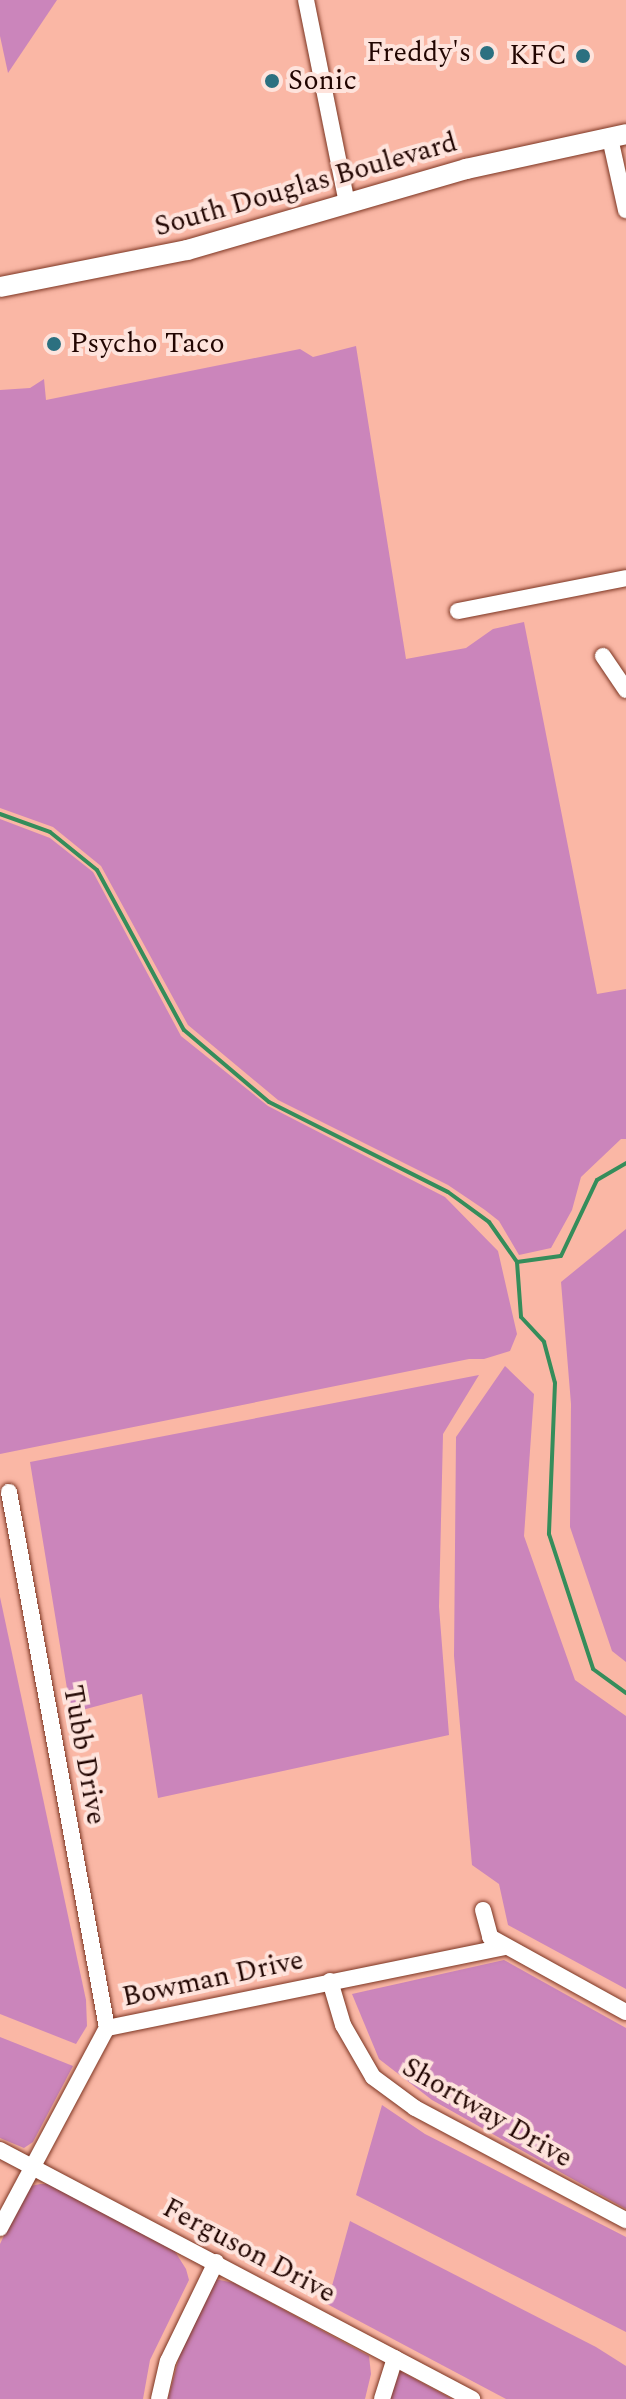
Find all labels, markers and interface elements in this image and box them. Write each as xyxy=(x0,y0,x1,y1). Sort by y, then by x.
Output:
place label: Freddy's xyxy=(366,36,471,70)
place label: KFC xyxy=(509,39,567,73)
marker: Freddy's xyxy=(478,44,496,62)
marker: KFC xyxy=(574,47,592,65)
place label: Sonic xyxy=(288,64,357,98)
marker: Sonic xyxy=(263,72,281,90)
street label: South Douglas Boulevard xyxy=(151,126,461,244)
place label: Psycho Taco xyxy=(70,327,225,361)
marker: Psycho Taco xyxy=(45,335,63,353)
street label: Tubb Drive xyxy=(55,1683,113,1827)
street label: Bowman Drive xyxy=(119,1943,307,2015)
street label: Shortway Drive xyxy=(396,2051,578,2175)
street label: Ferguson Drive xyxy=(157,2191,341,2311)

